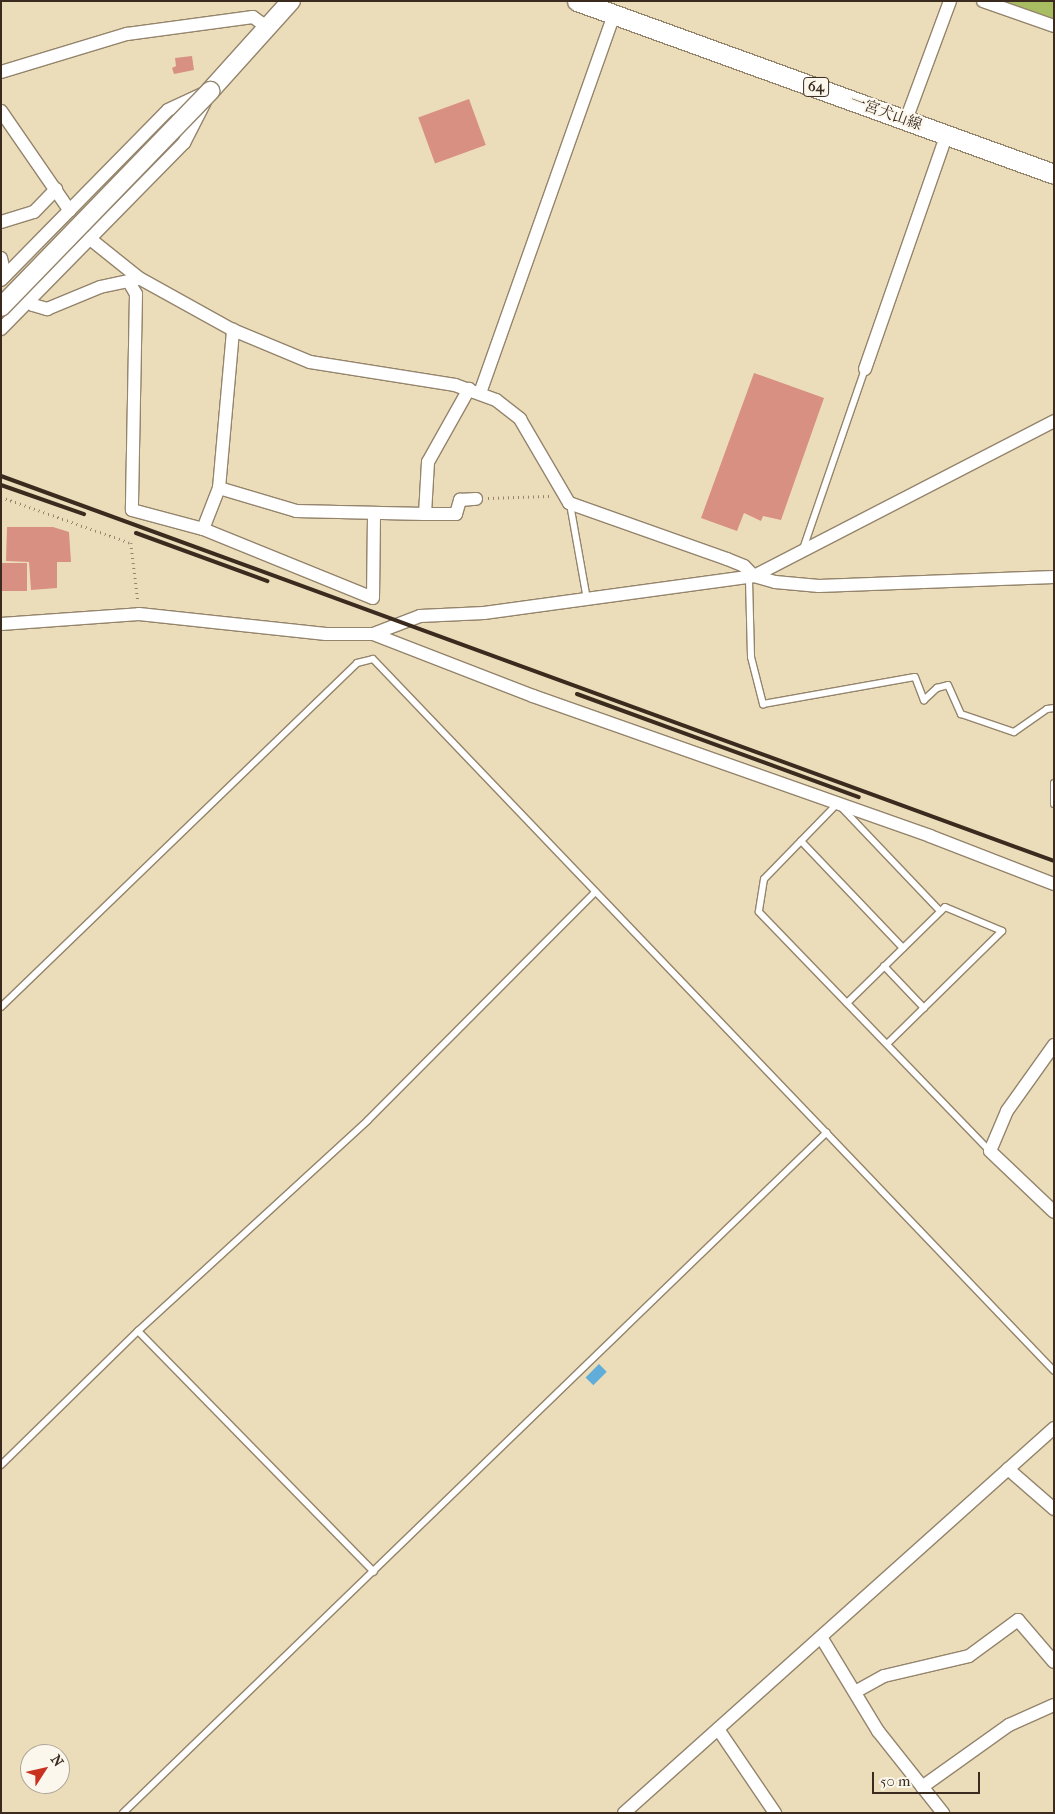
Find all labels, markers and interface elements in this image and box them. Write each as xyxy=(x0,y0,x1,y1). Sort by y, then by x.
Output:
road number: 64 xyxy=(802,75,830,98)
street label: 一宮犬山線 xyxy=(848,92,924,134)
north arrow xyxy=(20,1744,70,1794)
text: N xyxy=(47,1751,67,1770)
scale bar xyxy=(875,1762,982,1794)
text: 50 m xyxy=(880,1772,910,1790)

